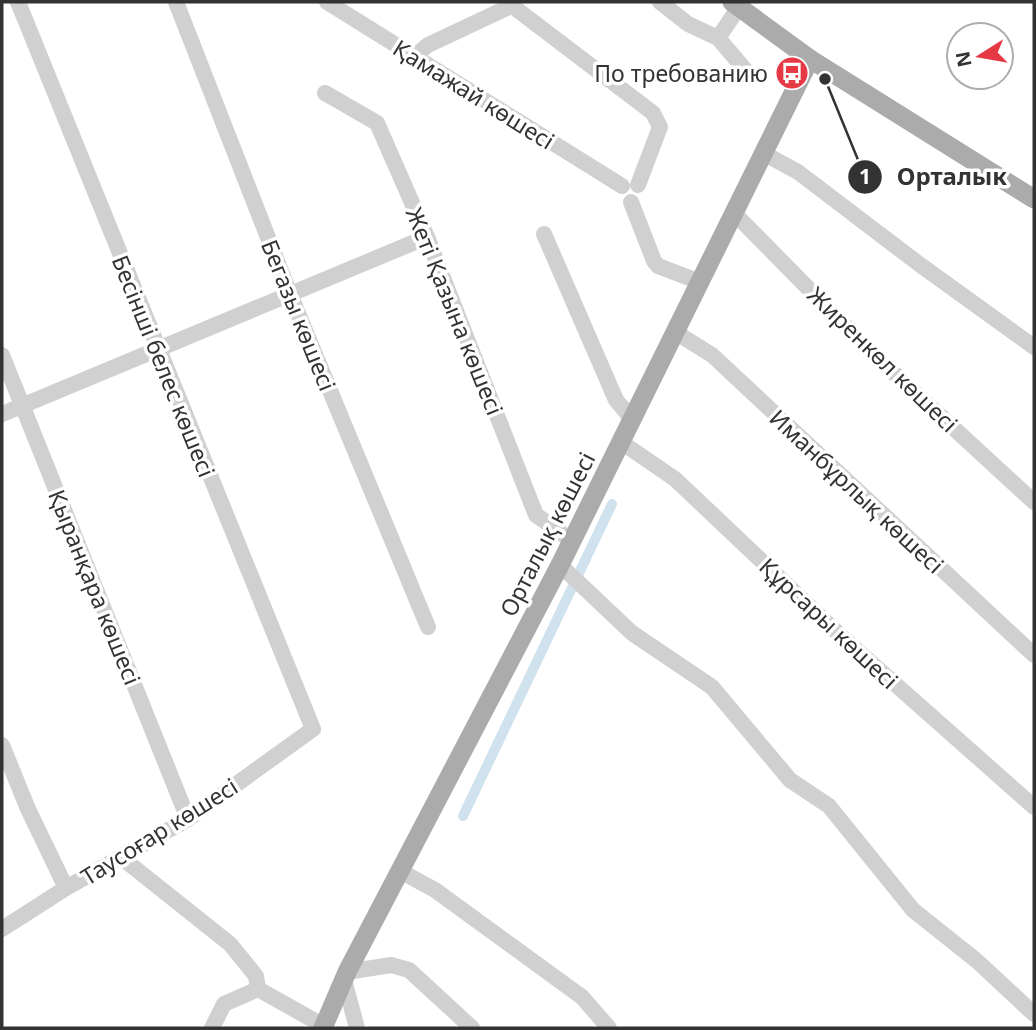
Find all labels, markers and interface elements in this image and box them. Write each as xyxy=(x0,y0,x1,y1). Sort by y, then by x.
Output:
north arrow xyxy=(945,21,1015,91)
street label: Қамажай көшесі xyxy=(387,32,561,156)
text: N xyxy=(949,49,978,69)
bus stop icon: По требованию xyxy=(773,54,811,92)
place label: По требованию xyxy=(594,57,768,89)
callout: Орталык xyxy=(848,154,1021,199)
text: Орталык xyxy=(897,159,1007,192)
text: 1 xyxy=(859,162,871,190)
street label: Жеті Қазына көшесі xyxy=(399,202,511,420)
street label: Бегазы көшесі xyxy=(254,235,344,395)
street label: Бесінші белес көшесі xyxy=(105,250,223,482)
street label: Жиренкөл көшесі xyxy=(801,279,965,439)
street label: Иманбұрлық көшесі xyxy=(763,402,951,580)
street label: Орталық көшесі xyxy=(492,446,602,622)
street label: Қыранқара көшесі xyxy=(41,485,149,689)
street label: Құрсары көшесі xyxy=(753,550,905,696)
street label: Тауcоғар көшесі xyxy=(74,770,244,892)

